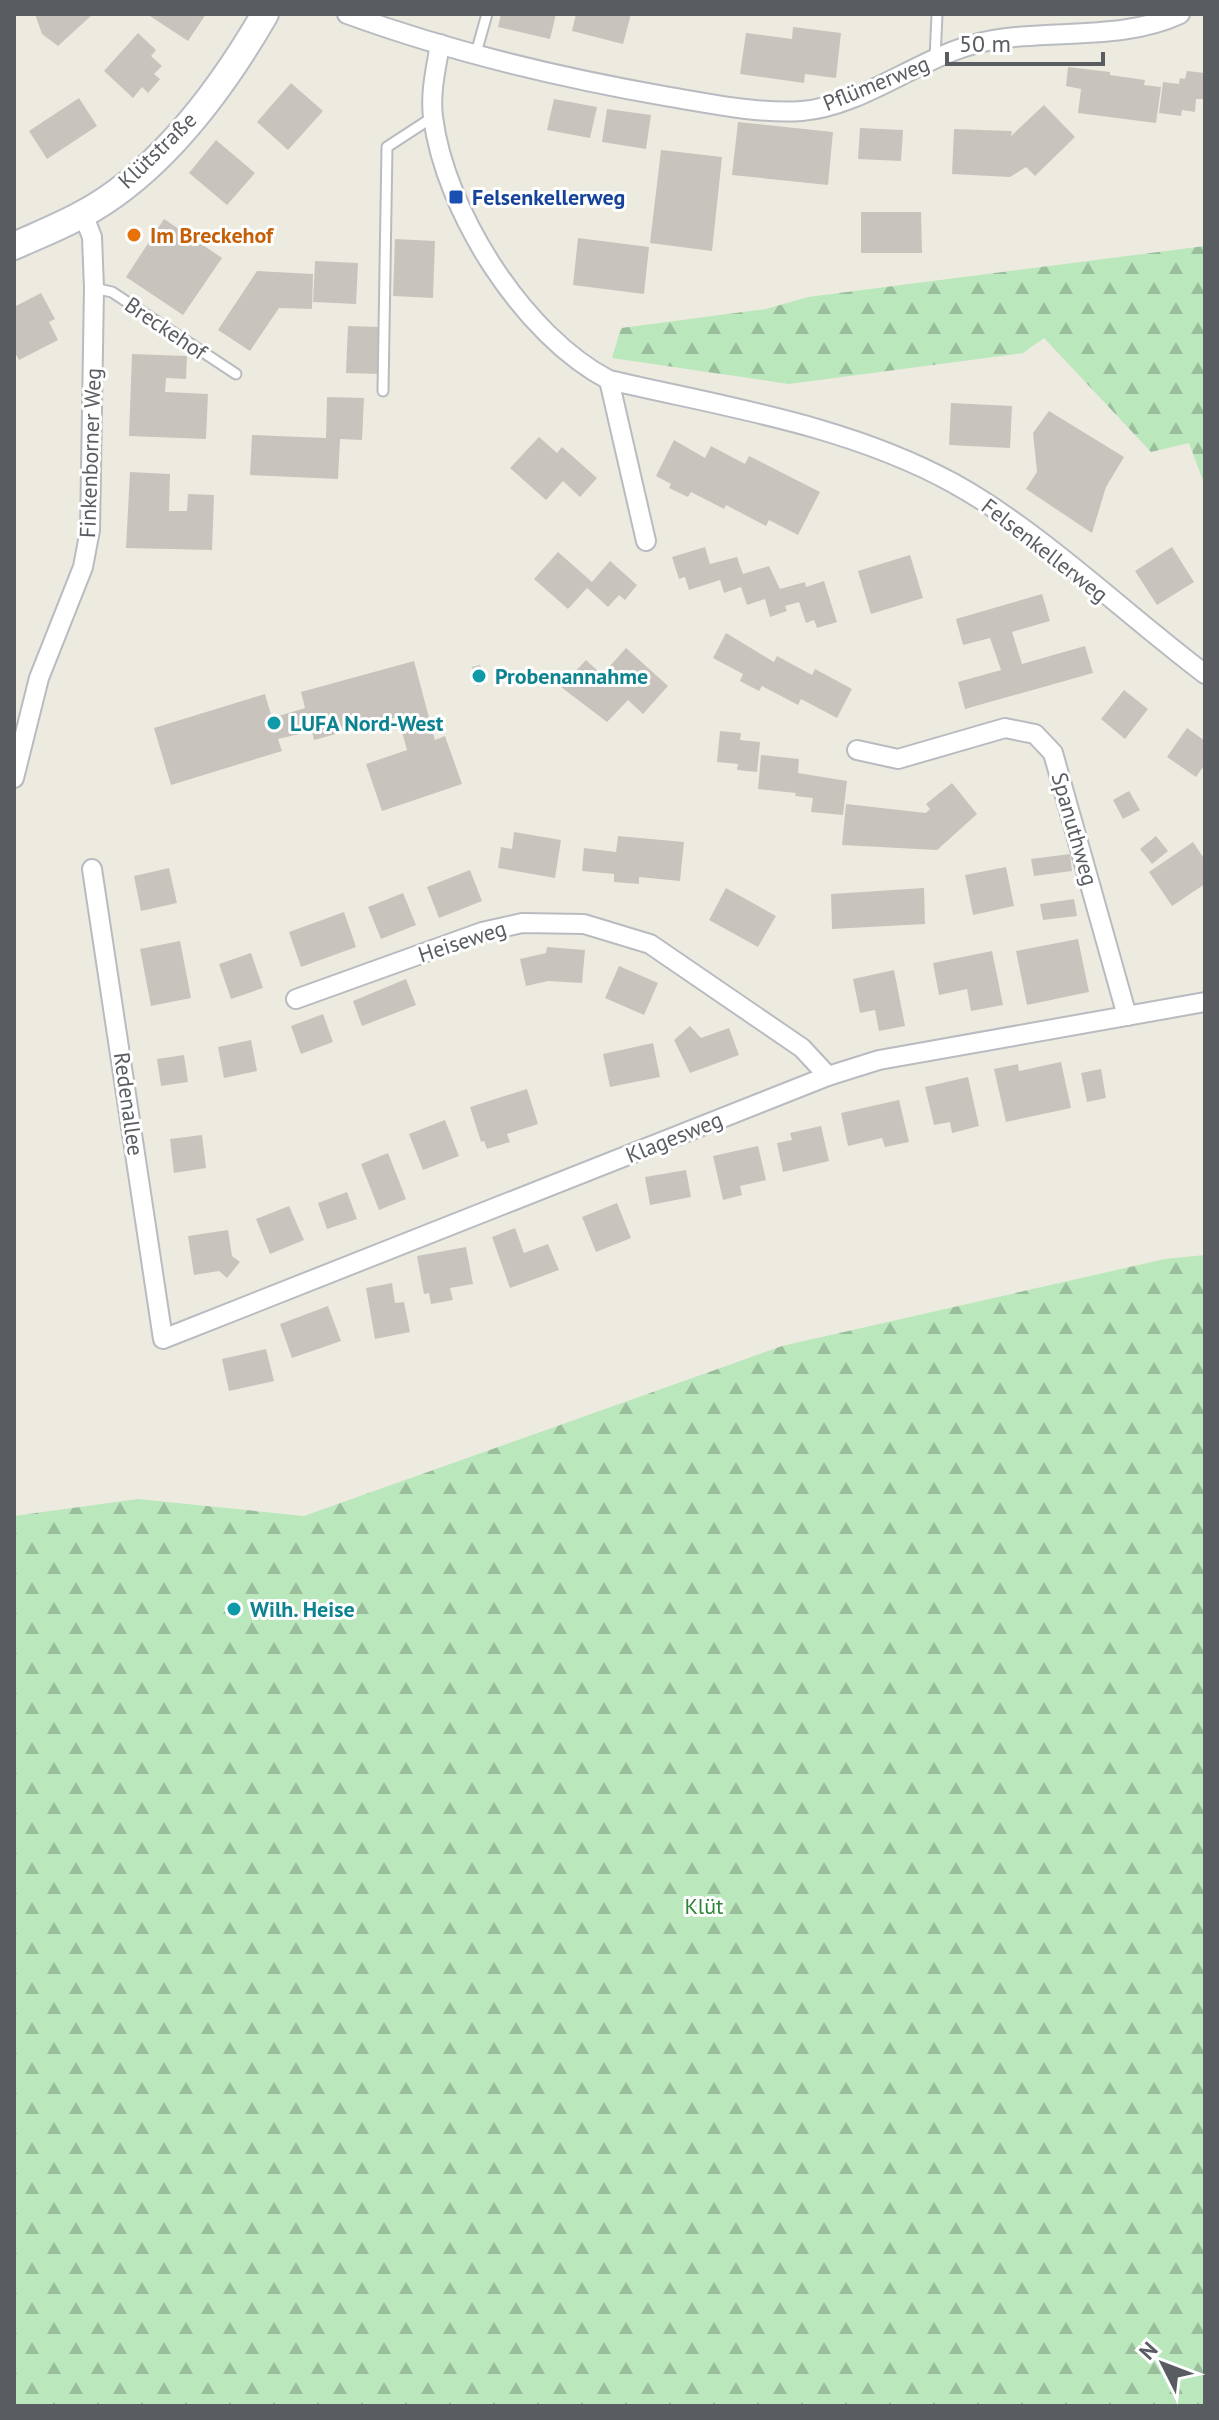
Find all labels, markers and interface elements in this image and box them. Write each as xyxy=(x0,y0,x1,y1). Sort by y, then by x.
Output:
scale bar xyxy=(947,16,1103,66)
text: 50 m xyxy=(959,28,1011,59)
street label: Pflümerweg xyxy=(819,49,933,117)
street label: Klütstraße xyxy=(112,106,202,194)
place label: Felsenkellerweg xyxy=(472,183,625,211)
marker: Felsenkellerweg xyxy=(447,188,465,206)
place label: Im Breckehof xyxy=(150,221,275,249)
marker: Im Breckehof xyxy=(125,226,143,244)
street label: Breckehof xyxy=(120,290,213,366)
street label: Finkenborner Weg xyxy=(73,367,107,539)
street label: Felsenkellerweg xyxy=(976,492,1114,608)
place label: Probenannahme xyxy=(495,662,648,690)
marker: Probenannahme xyxy=(470,667,488,685)
place label: LUFA Nord-West xyxy=(290,709,444,737)
marker: LUFA Nord-West xyxy=(265,714,283,732)
street label: Spanuthweg xyxy=(1045,769,1105,889)
street label: Heiseweg xyxy=(415,914,509,968)
street label: Redenallee xyxy=(108,1050,150,1158)
street label: Klagesweg xyxy=(622,1105,726,1169)
place label: Wilh. Heise xyxy=(250,1595,355,1623)
marker: Wilh. Heise xyxy=(225,1600,243,1618)
park label: Klüt xyxy=(684,1892,724,1920)
north arrow xyxy=(1123,2324,1203,2404)
text: N xyxy=(1133,2336,1163,2365)

